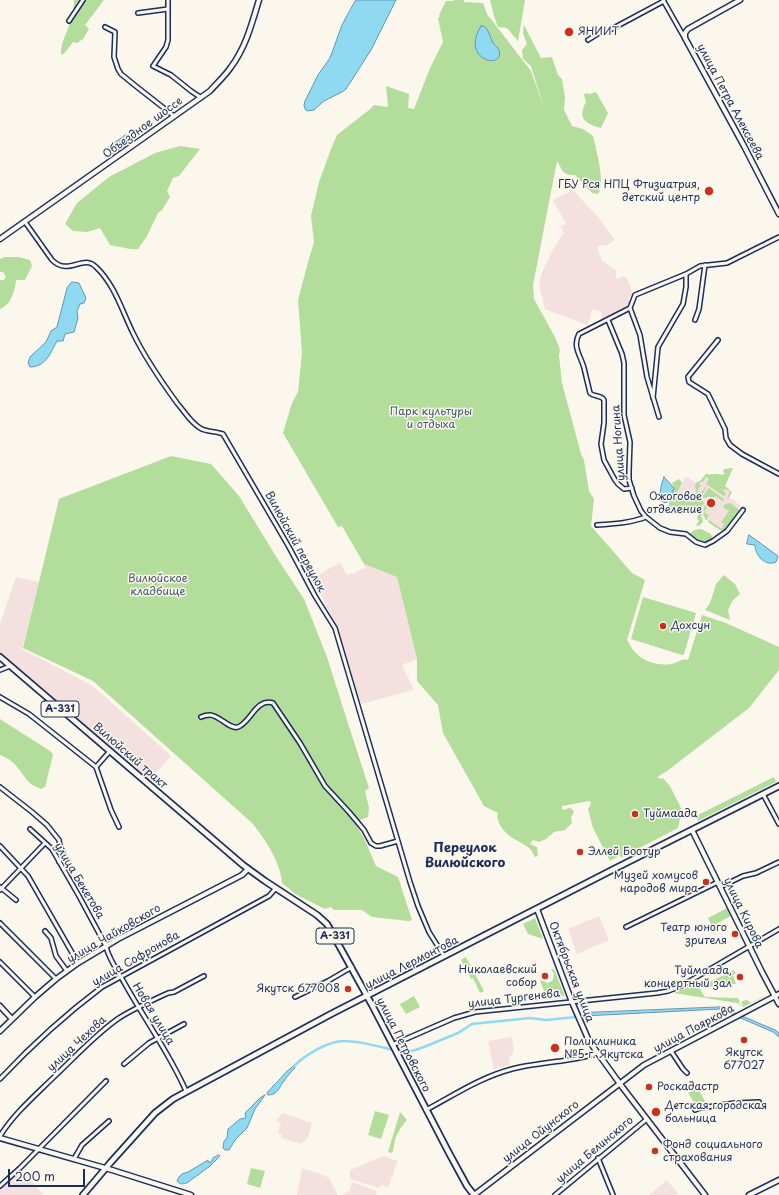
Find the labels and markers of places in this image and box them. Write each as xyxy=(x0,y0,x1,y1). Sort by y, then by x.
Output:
place label: ЯНИИТ xyxy=(578,25,619,39)
marker: ЯНИИТ xyxy=(563,26,575,38)
place label: ГБУ Рся НПЦ Фтизиатрия, детский центр xyxy=(558,178,700,204)
marker: ГБУ Рся НПЦ Фтизиатрия, детский центр xyxy=(703,185,715,197)
place label: Ожоговое отделение xyxy=(647,490,702,516)
marker: Ожоговое отделение xyxy=(705,497,717,509)
place label: Дохсун xyxy=(671,619,710,633)
marker: Дохсун xyxy=(658,621,668,631)
place label: Туймаада xyxy=(643,807,698,821)
marker: Туймаада xyxy=(630,809,640,819)
place label: Эллей Боотур xyxy=(588,845,660,859)
marker: Эллей Боотур xyxy=(575,847,585,857)
place label: Музей хомусов народов мира xyxy=(614,869,698,895)
marker: Музей хомусов народов мира xyxy=(701,877,711,887)
place label: Театр юного зрителя xyxy=(660,921,727,947)
marker: Театр юного зрителя xyxy=(730,929,740,939)
place label: Николаевский собор xyxy=(459,963,537,989)
place label: Туймаада, концертный зал xyxy=(644,964,732,990)
marker: Николаевский собор xyxy=(540,971,550,981)
marker: Туймаада, концертный зал xyxy=(735,972,745,982)
place label: Якутск 677008 xyxy=(256,982,340,996)
marker: Якутск 677008 xyxy=(343,984,353,994)
place label: Поликлиника №5 г. Якутска xyxy=(564,1035,644,1061)
marker: Якутск 677027 xyxy=(739,1035,749,1045)
marker: Поликлиника №5 г. Якутска xyxy=(549,1042,561,1054)
place label: Якутск 677027 xyxy=(724,1046,764,1072)
place label: Роскадастр xyxy=(657,1080,719,1094)
marker: Роскадастр xyxy=(644,1082,654,1092)
place label: Детская городская больница xyxy=(665,1099,767,1125)
marker: Детская городская больница xyxy=(650,1106,662,1118)
place label: Фонд социального страхования xyxy=(663,1138,763,1164)
marker: Фонд социального страхования xyxy=(650,1146,660,1156)

